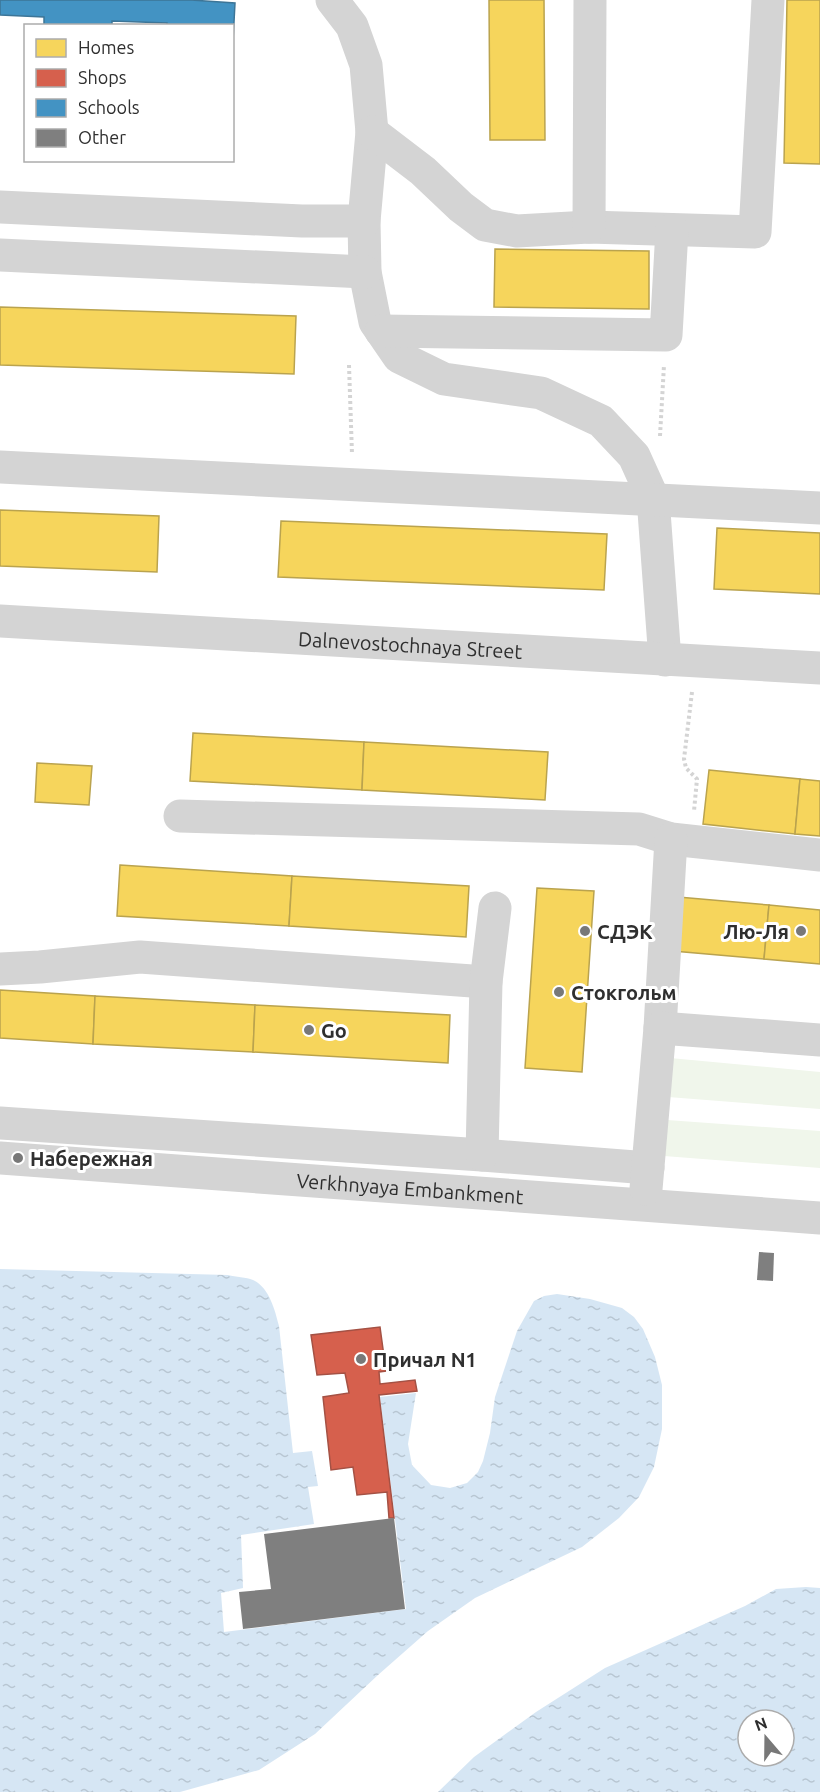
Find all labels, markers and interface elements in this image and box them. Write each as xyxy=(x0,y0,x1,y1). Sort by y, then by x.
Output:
legend xyxy=(24,24,234,162)
text: Homes xyxy=(78,37,135,57)
text: Shops xyxy=(78,67,127,87)
text: Schools xyxy=(78,97,140,117)
text: Other xyxy=(78,127,126,147)
street label: Dalnevostochnaya Street xyxy=(298,627,523,662)
place label: СДЭК xyxy=(597,920,653,943)
place label: Лю-Ля xyxy=(723,920,789,943)
marker: СДЭК xyxy=(578,924,592,938)
marker: Лю-Ля xyxy=(794,924,808,938)
place label: Стокгольм xyxy=(571,981,677,1004)
marker: Стокгольм xyxy=(552,985,566,999)
place label: Go xyxy=(321,1019,347,1042)
marker: Go xyxy=(302,1023,316,1037)
place label: Набережная xyxy=(30,1147,153,1170)
marker: Набережная xyxy=(11,1151,25,1165)
street label: Verkhnyaya Embankment xyxy=(296,1168,524,1208)
place label: Причал N1 xyxy=(373,1348,477,1371)
marker: Причал N1 xyxy=(354,1352,368,1366)
north arrow xyxy=(736,1708,796,1768)
text: N xyxy=(752,1713,770,1734)

